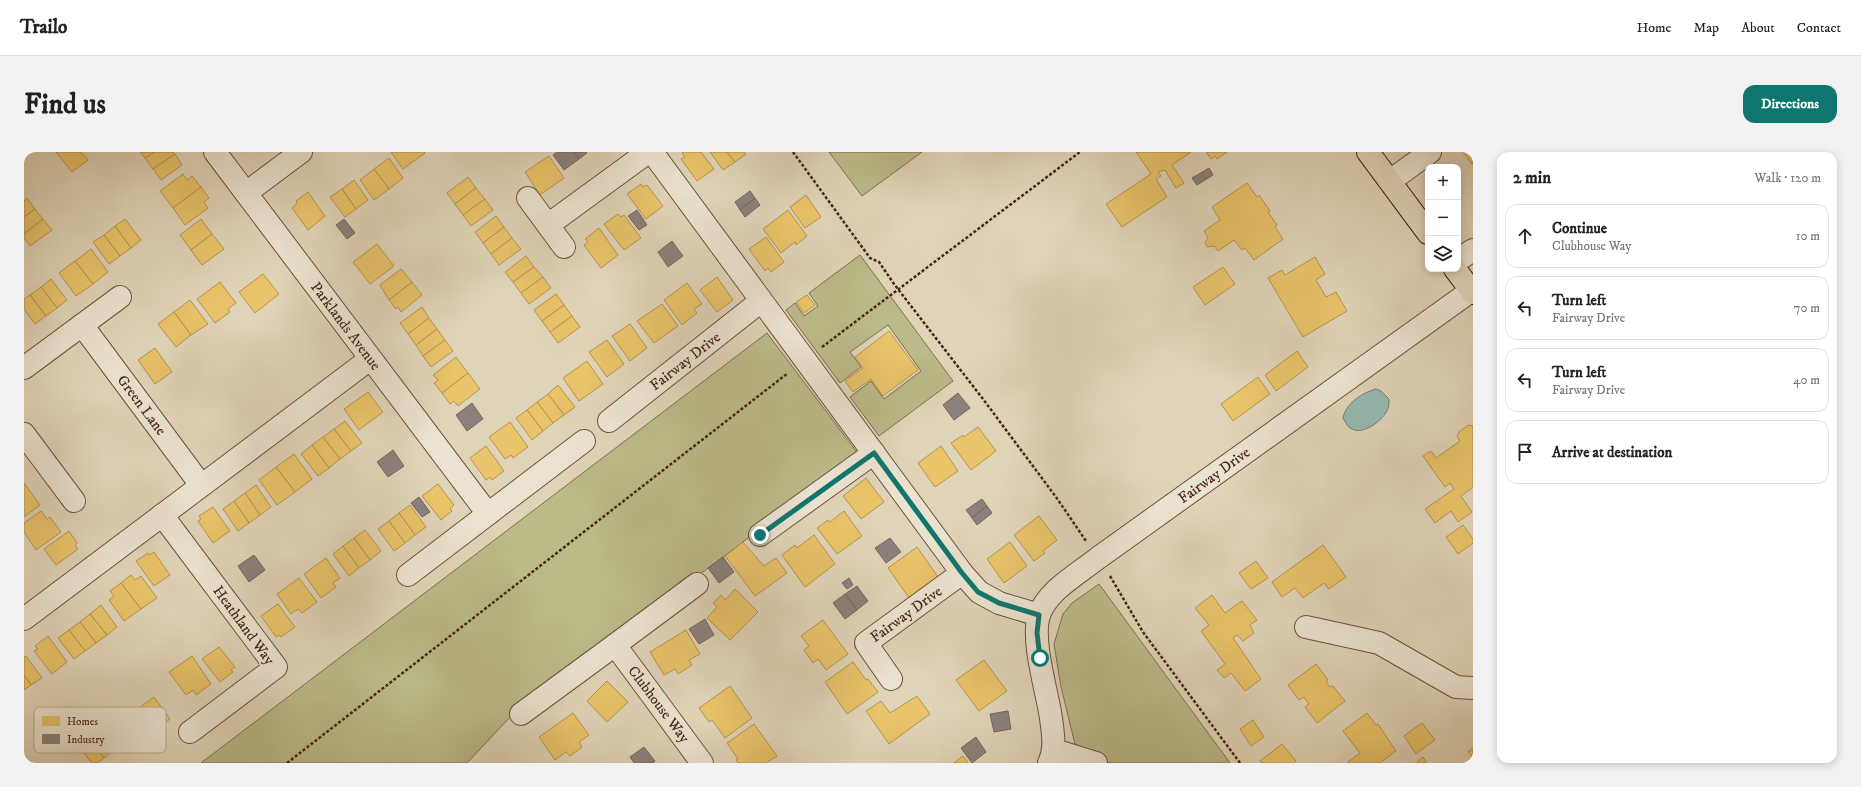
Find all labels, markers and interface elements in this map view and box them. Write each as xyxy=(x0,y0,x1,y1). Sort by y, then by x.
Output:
text: Trailo xyxy=(20,16,67,39)
text: Home xyxy=(1637,19,1671,37)
text: Map xyxy=(1693,19,1719,37)
text: About xyxy=(1741,19,1775,37)
text: Contact xyxy=(1797,19,1841,37)
button: Directions xyxy=(1743,85,1837,123)
text: Find us xyxy=(24,87,106,122)
map controls xyxy=(1425,164,1461,272)
button: + xyxy=(1425,164,1461,200)
text: 2 min xyxy=(1513,167,1551,189)
text: Walk · 120 m xyxy=(1755,170,1821,186)
button: − xyxy=(1425,200,1461,236)
text: Continue xyxy=(1552,219,1607,238)
icon: ahead xyxy=(1514,225,1536,247)
text: 10 m xyxy=(1796,228,1820,244)
button: layers xyxy=(1425,236,1461,272)
text: Clubhouse Way xyxy=(1552,238,1631,254)
street label: Parklands Avenue xyxy=(306,278,385,374)
text: Turn left xyxy=(1552,291,1606,310)
icon: left xyxy=(1514,297,1536,319)
text: 70 m xyxy=(1794,300,1820,316)
text: Fairway Drive xyxy=(1552,310,1625,326)
street label: Fairway Drive xyxy=(646,328,724,395)
text: Turn left xyxy=(1552,363,1606,382)
icon: left xyxy=(1514,369,1536,391)
street label: Green Lane xyxy=(113,371,170,439)
text: 40 m xyxy=(1793,372,1820,388)
text: Fairway Drive xyxy=(1552,382,1625,398)
icon: arrive xyxy=(1514,441,1536,463)
street label: Fairway Drive xyxy=(1175,443,1254,508)
text: Arrive at destination xyxy=(1552,443,1672,462)
route end xyxy=(751,526,769,544)
street label: Heathland Way xyxy=(208,582,279,669)
street label: Fairway Drive xyxy=(867,582,946,647)
route start xyxy=(1031,649,1049,667)
street label: Clubhouse Way xyxy=(623,662,694,747)
legend xyxy=(34,707,166,753)
text: Homes xyxy=(67,715,98,729)
text: Industry xyxy=(67,733,105,747)

